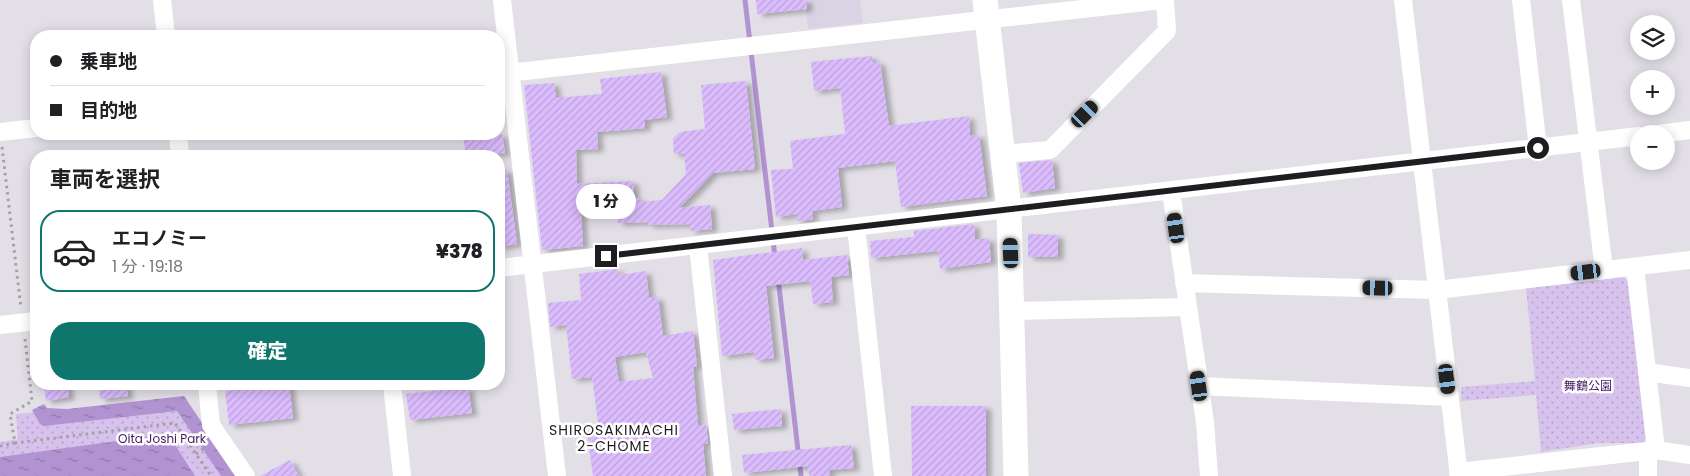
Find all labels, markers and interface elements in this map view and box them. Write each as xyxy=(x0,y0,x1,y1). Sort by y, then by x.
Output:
map controls xyxy=(1630,15,1675,170)
button: layers xyxy=(1630,15,1675,60)
text: 乗車地 xyxy=(80,48,137,75)
button: + xyxy=(1630,70,1675,115)
text: 目的地 xyxy=(80,97,137,124)
car xyxy=(1069,98,1100,130)
button: − xyxy=(1630,125,1675,170)
route start xyxy=(1527,137,1549,159)
text: 車両を選択 xyxy=(50,164,160,195)
callout: 1 分 xyxy=(576,184,636,218)
text: 1 分 xyxy=(593,190,619,213)
car xyxy=(1166,212,1185,244)
text: エコノミー xyxy=(112,225,207,252)
icon: car xyxy=(52,229,97,274)
text: ¥378 xyxy=(436,238,483,265)
car xyxy=(1002,238,1019,268)
route end xyxy=(595,245,617,267)
text: 1 分 · 19:18 xyxy=(112,255,183,278)
car xyxy=(1570,263,1601,281)
car xyxy=(1362,280,1393,296)
button: 確定 xyxy=(50,322,485,380)
car xyxy=(1437,363,1456,395)
car xyxy=(1189,370,1208,402)
park label: 舞鶴公園 xyxy=(1564,377,1612,394)
district label: SHIROSAKIMACHI 2-CHOME xyxy=(549,420,679,456)
park label: Oita Joshi Park xyxy=(118,430,207,447)

